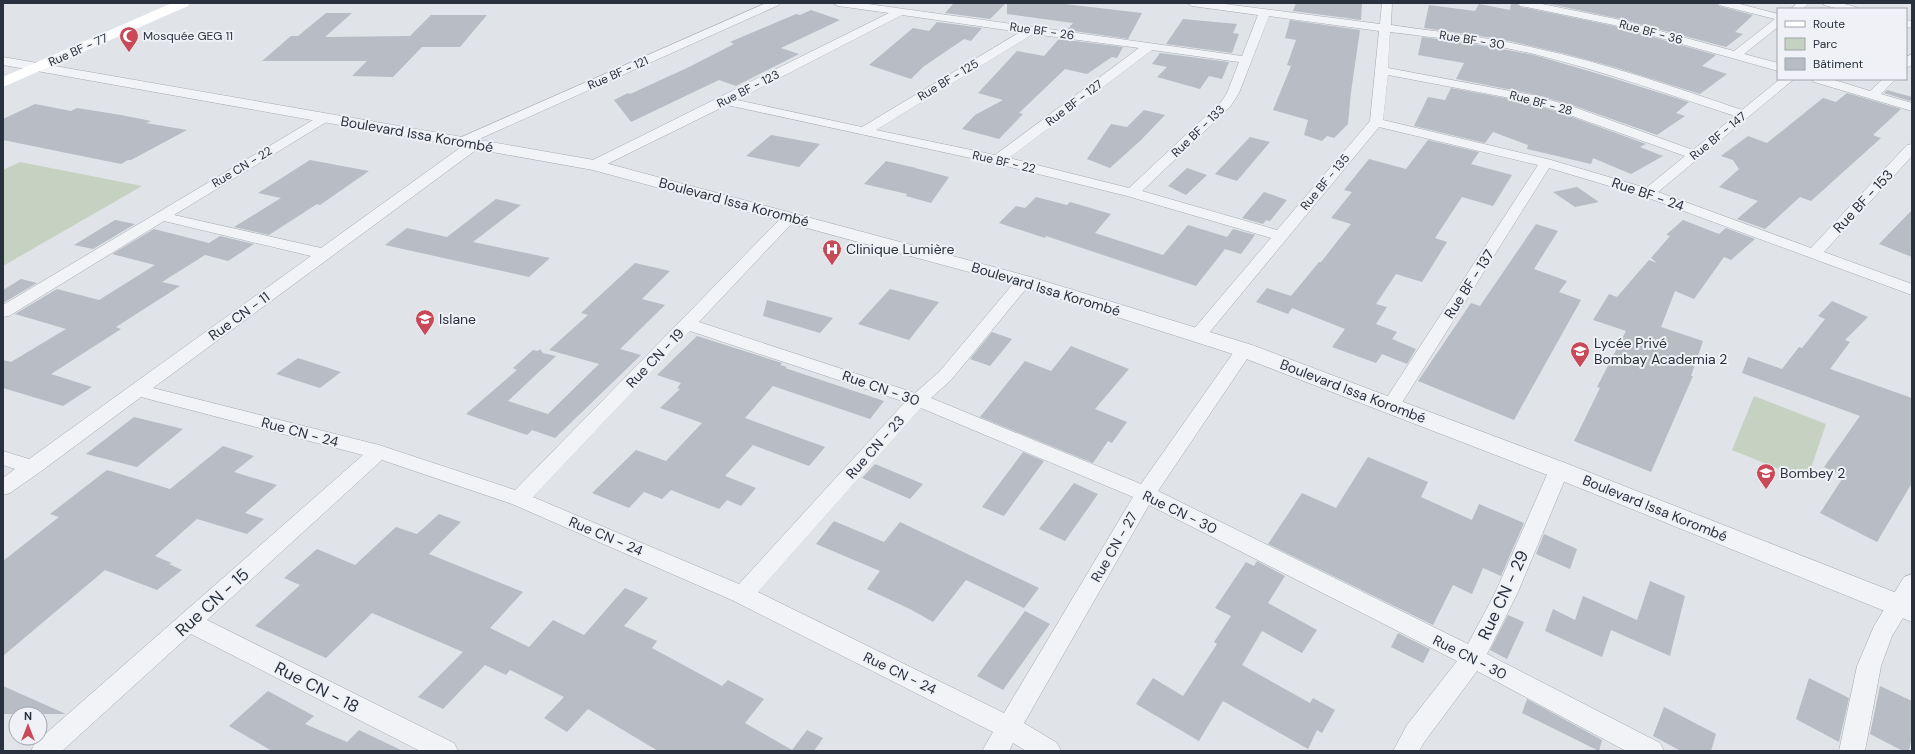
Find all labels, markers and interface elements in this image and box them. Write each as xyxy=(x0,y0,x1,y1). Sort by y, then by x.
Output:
legend xyxy=(1777,8,1907,80)
street label: Rue BF - 36 xyxy=(1617,16,1685,48)
text: Route xyxy=(1813,16,1845,32)
street label: Rue BF - 26 xyxy=(1009,19,1075,43)
mosque icon: Mosquée GEG 11 xyxy=(118,25,140,53)
street label: Rue BF - 30 xyxy=(1438,27,1506,53)
place label: Mosquée GEG 11 xyxy=(143,28,233,44)
street label: Rue BF - 77 xyxy=(46,30,110,70)
text: Parc xyxy=(1813,36,1837,52)
street label: Rue BF - 121 xyxy=(585,52,651,94)
street label: Rue BF - 125 xyxy=(915,55,981,105)
text: Bâtiment xyxy=(1813,56,1864,72)
street label: Rue BF - 123 xyxy=(714,66,782,112)
street label: Rue BF - 127 xyxy=(1042,76,1106,130)
street label: Rue BF - 28 xyxy=(1508,87,1574,119)
street label: Rue BF - 133 xyxy=(1168,101,1228,161)
street label: Rue BF - 147 xyxy=(1687,108,1749,164)
street label: Boulevard Issa Korombé xyxy=(339,112,495,156)
street label: Rue CN - 22 xyxy=(209,143,275,191)
street label: Rue BF - 22 xyxy=(971,147,1037,177)
street label: Rue BF - 135 xyxy=(1297,151,1353,213)
street label: Rue BF - 153 xyxy=(1829,166,1897,236)
street label: Boulevard Issa Korombé xyxy=(657,173,811,231)
street label: Rue BF - 24 xyxy=(1609,173,1687,215)
hospital icon: Clinique Lumière xyxy=(821,238,843,266)
place label: Clinique Lumière xyxy=(846,240,954,258)
street label: Rue BF - 137 xyxy=(1440,246,1498,322)
street label: Boulevard Issa Korombé xyxy=(969,258,1123,320)
street label: Rue CN - 11 xyxy=(205,288,273,344)
school or university icon: Islane xyxy=(414,308,436,336)
place label: Islane xyxy=(439,310,476,328)
street label: Rue CN - 19 xyxy=(622,324,688,392)
place label: Lycée Privé Bombay Academia 2 xyxy=(1594,334,1727,368)
school or university icon: Lycée Privé Bombay Academia 2 xyxy=(1569,340,1591,368)
street label: Boulevard Issa Korombé xyxy=(1278,355,1428,427)
street label: Rue CN - 30 xyxy=(840,366,922,410)
street label: Rue CN - 23 xyxy=(842,412,908,482)
street label: Rue CN - 24 xyxy=(259,413,341,451)
school or university icon: Bombey 2 xyxy=(1755,462,1777,490)
place label: Bombey 2 xyxy=(1780,464,1845,482)
street label: Boulevard Issa Korombé xyxy=(1580,471,1730,545)
street label: Rue CN - 30 xyxy=(1140,486,1220,538)
street label: Rue CN - 27 xyxy=(1087,509,1141,585)
street label: Rue CN - 24 xyxy=(566,512,646,560)
street label: Rue CN - 29 xyxy=(1473,547,1533,643)
street label: Rue CN - 15 xyxy=(171,563,253,641)
street label: Rue CN - 30 xyxy=(1430,631,1510,683)
street label: Rue CN - 24 xyxy=(861,648,940,699)
street label: Rue CN - 18 xyxy=(271,656,363,718)
north arrow xyxy=(8,706,48,746)
text: N xyxy=(24,709,32,723)

